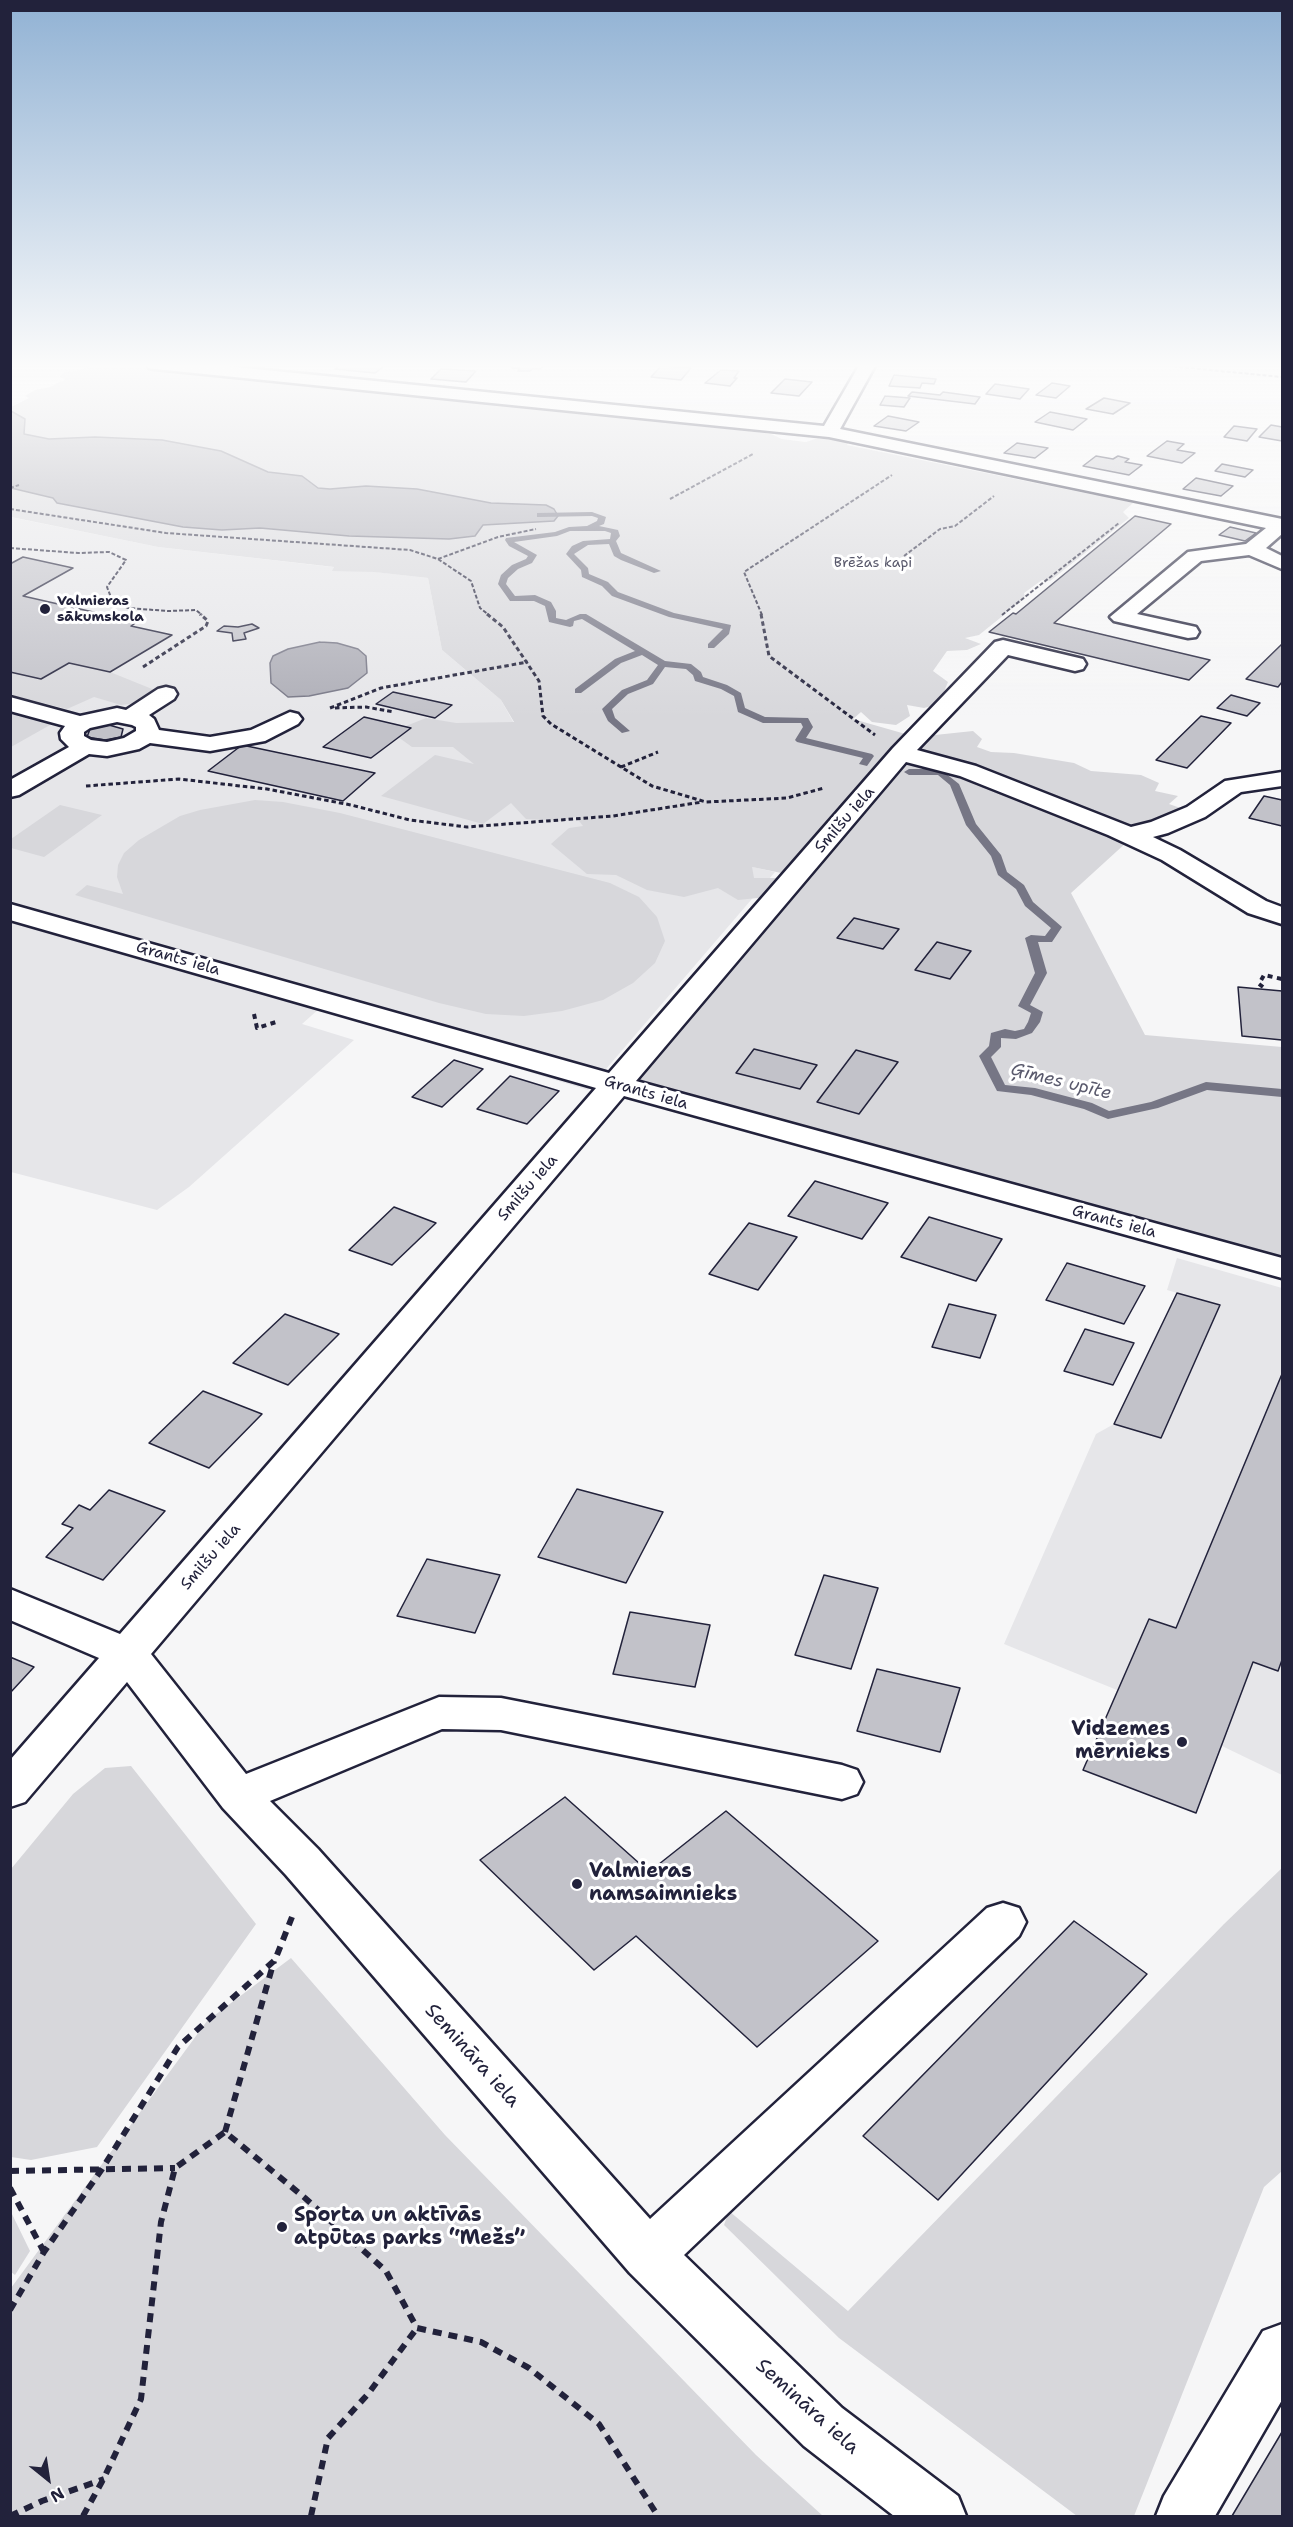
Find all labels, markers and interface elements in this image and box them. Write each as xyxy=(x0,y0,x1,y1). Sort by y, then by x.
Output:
park label: Brēžas kapi xyxy=(834,555,912,571)
place label: Valmieras sākumskola xyxy=(57,593,144,626)
marker: Valmieras sākumskola xyxy=(38,602,52,616)
street label: Smilšu iela xyxy=(811,783,879,857)
street label: Grants iela xyxy=(134,938,222,980)
water label: Ģīmes upīte xyxy=(1008,1059,1114,1105)
street label: Grants iela xyxy=(602,1072,690,1114)
street label: Smilšu iela xyxy=(494,1151,562,1225)
street label: Grants iela xyxy=(1070,1202,1158,1242)
street label: Smilšu iela xyxy=(177,1520,245,1594)
place label: Vidzemes mērnieks xyxy=(1071,1718,1170,1765)
marker: Vidzemes mērnieks xyxy=(1175,1735,1189,1749)
place label: Valmieras namsaimnieks xyxy=(589,1860,737,1907)
marker: Valmieras namsaimnieks xyxy=(570,1877,584,1891)
street label: Semināra iela xyxy=(419,1999,525,2113)
place label: Sporta un aktīvās atpūtas parks “Mežs” xyxy=(294,2204,525,2251)
marker: Sporta un aktīvās atpūtas parks “Mežs” xyxy=(275,2220,289,2234)
street label: Semināra iela xyxy=(750,2354,864,2460)
north arrow xyxy=(18,2449,78,2509)
text: N xyxy=(47,2483,68,2507)

